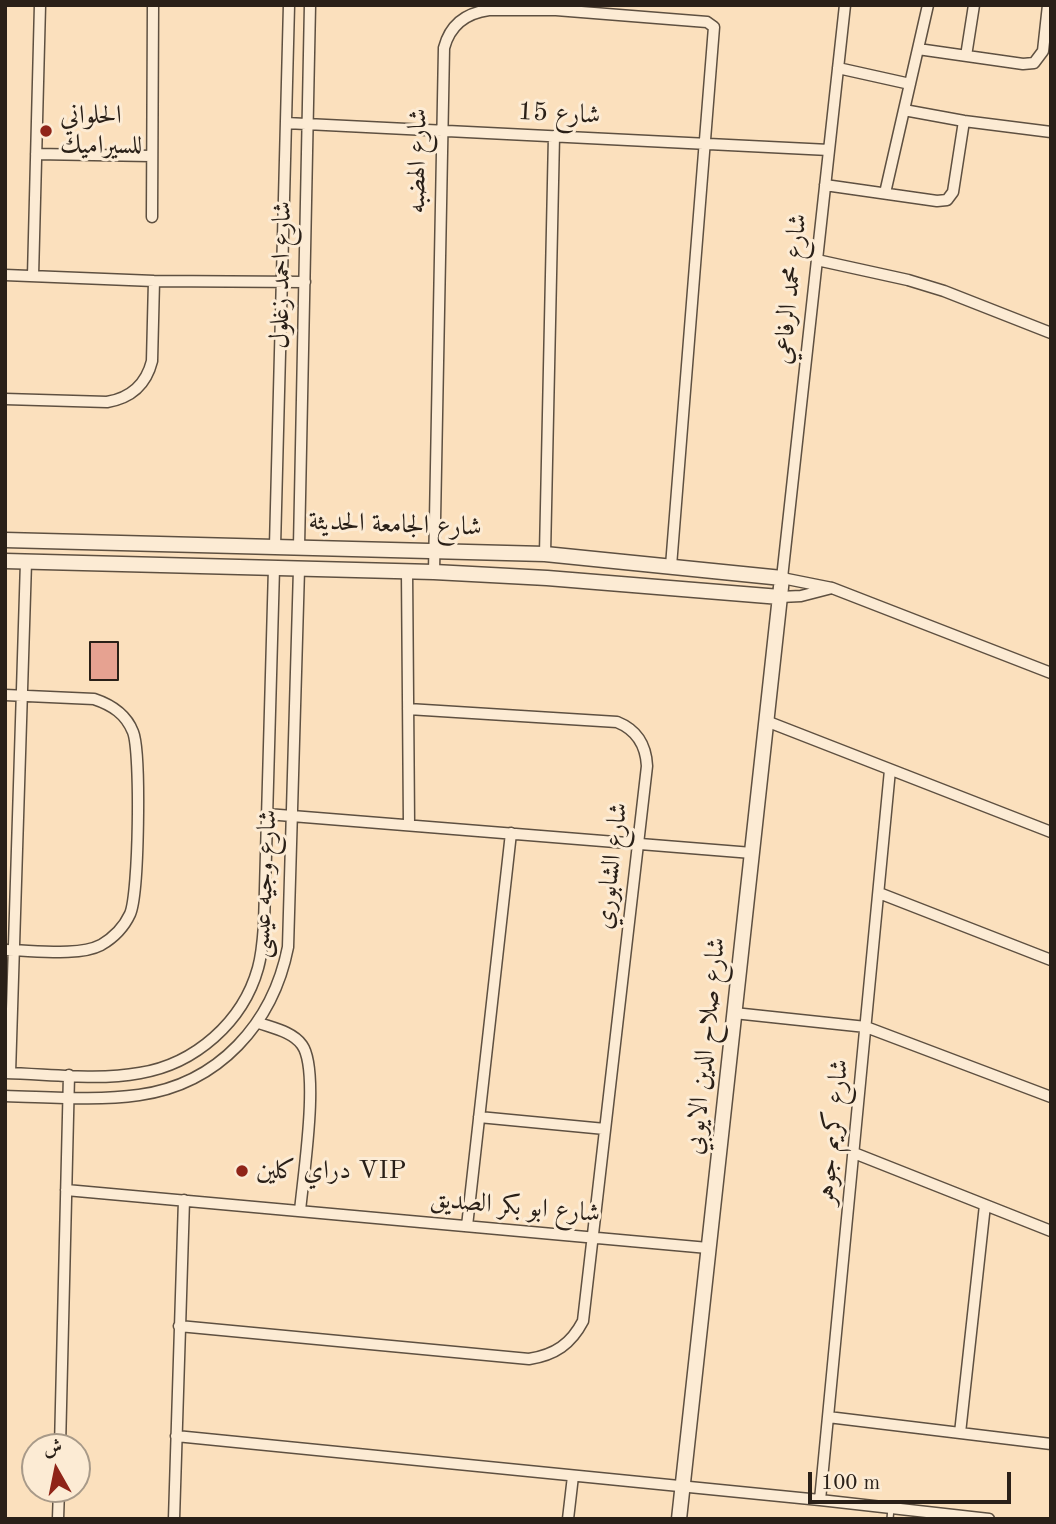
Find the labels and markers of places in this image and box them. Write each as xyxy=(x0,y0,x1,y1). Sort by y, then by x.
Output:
place label: الحلواني للسيراميك xyxy=(60,100,142,162)
marker: الحلواني للسيراميك xyxy=(38,123,54,139)
place label: دراي كلين VIP xyxy=(256,1155,406,1187)
marker: دراي كلين VIP xyxy=(234,1163,250,1179)

